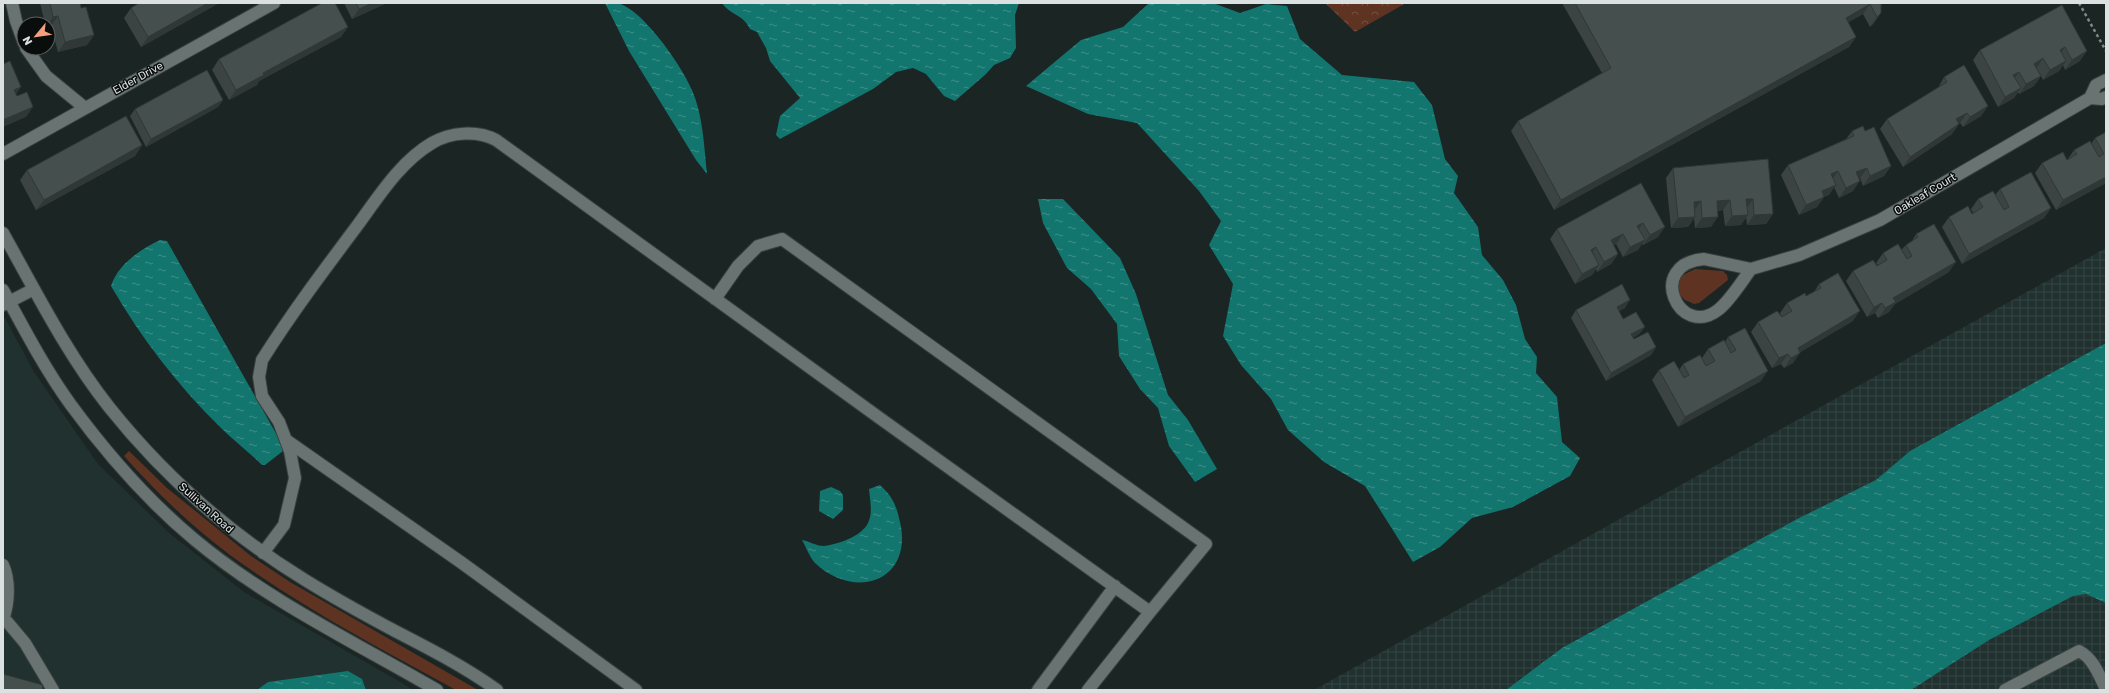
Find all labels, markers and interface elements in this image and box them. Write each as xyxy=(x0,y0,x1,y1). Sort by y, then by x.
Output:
north arrow xyxy=(16,16,56,56)
text: N xyxy=(20,34,35,47)
street label: Elder Drive xyxy=(111,59,165,97)
street label: Oakleaf Court xyxy=(1892,170,1959,217)
street label: Sullivan Road xyxy=(176,480,236,536)

